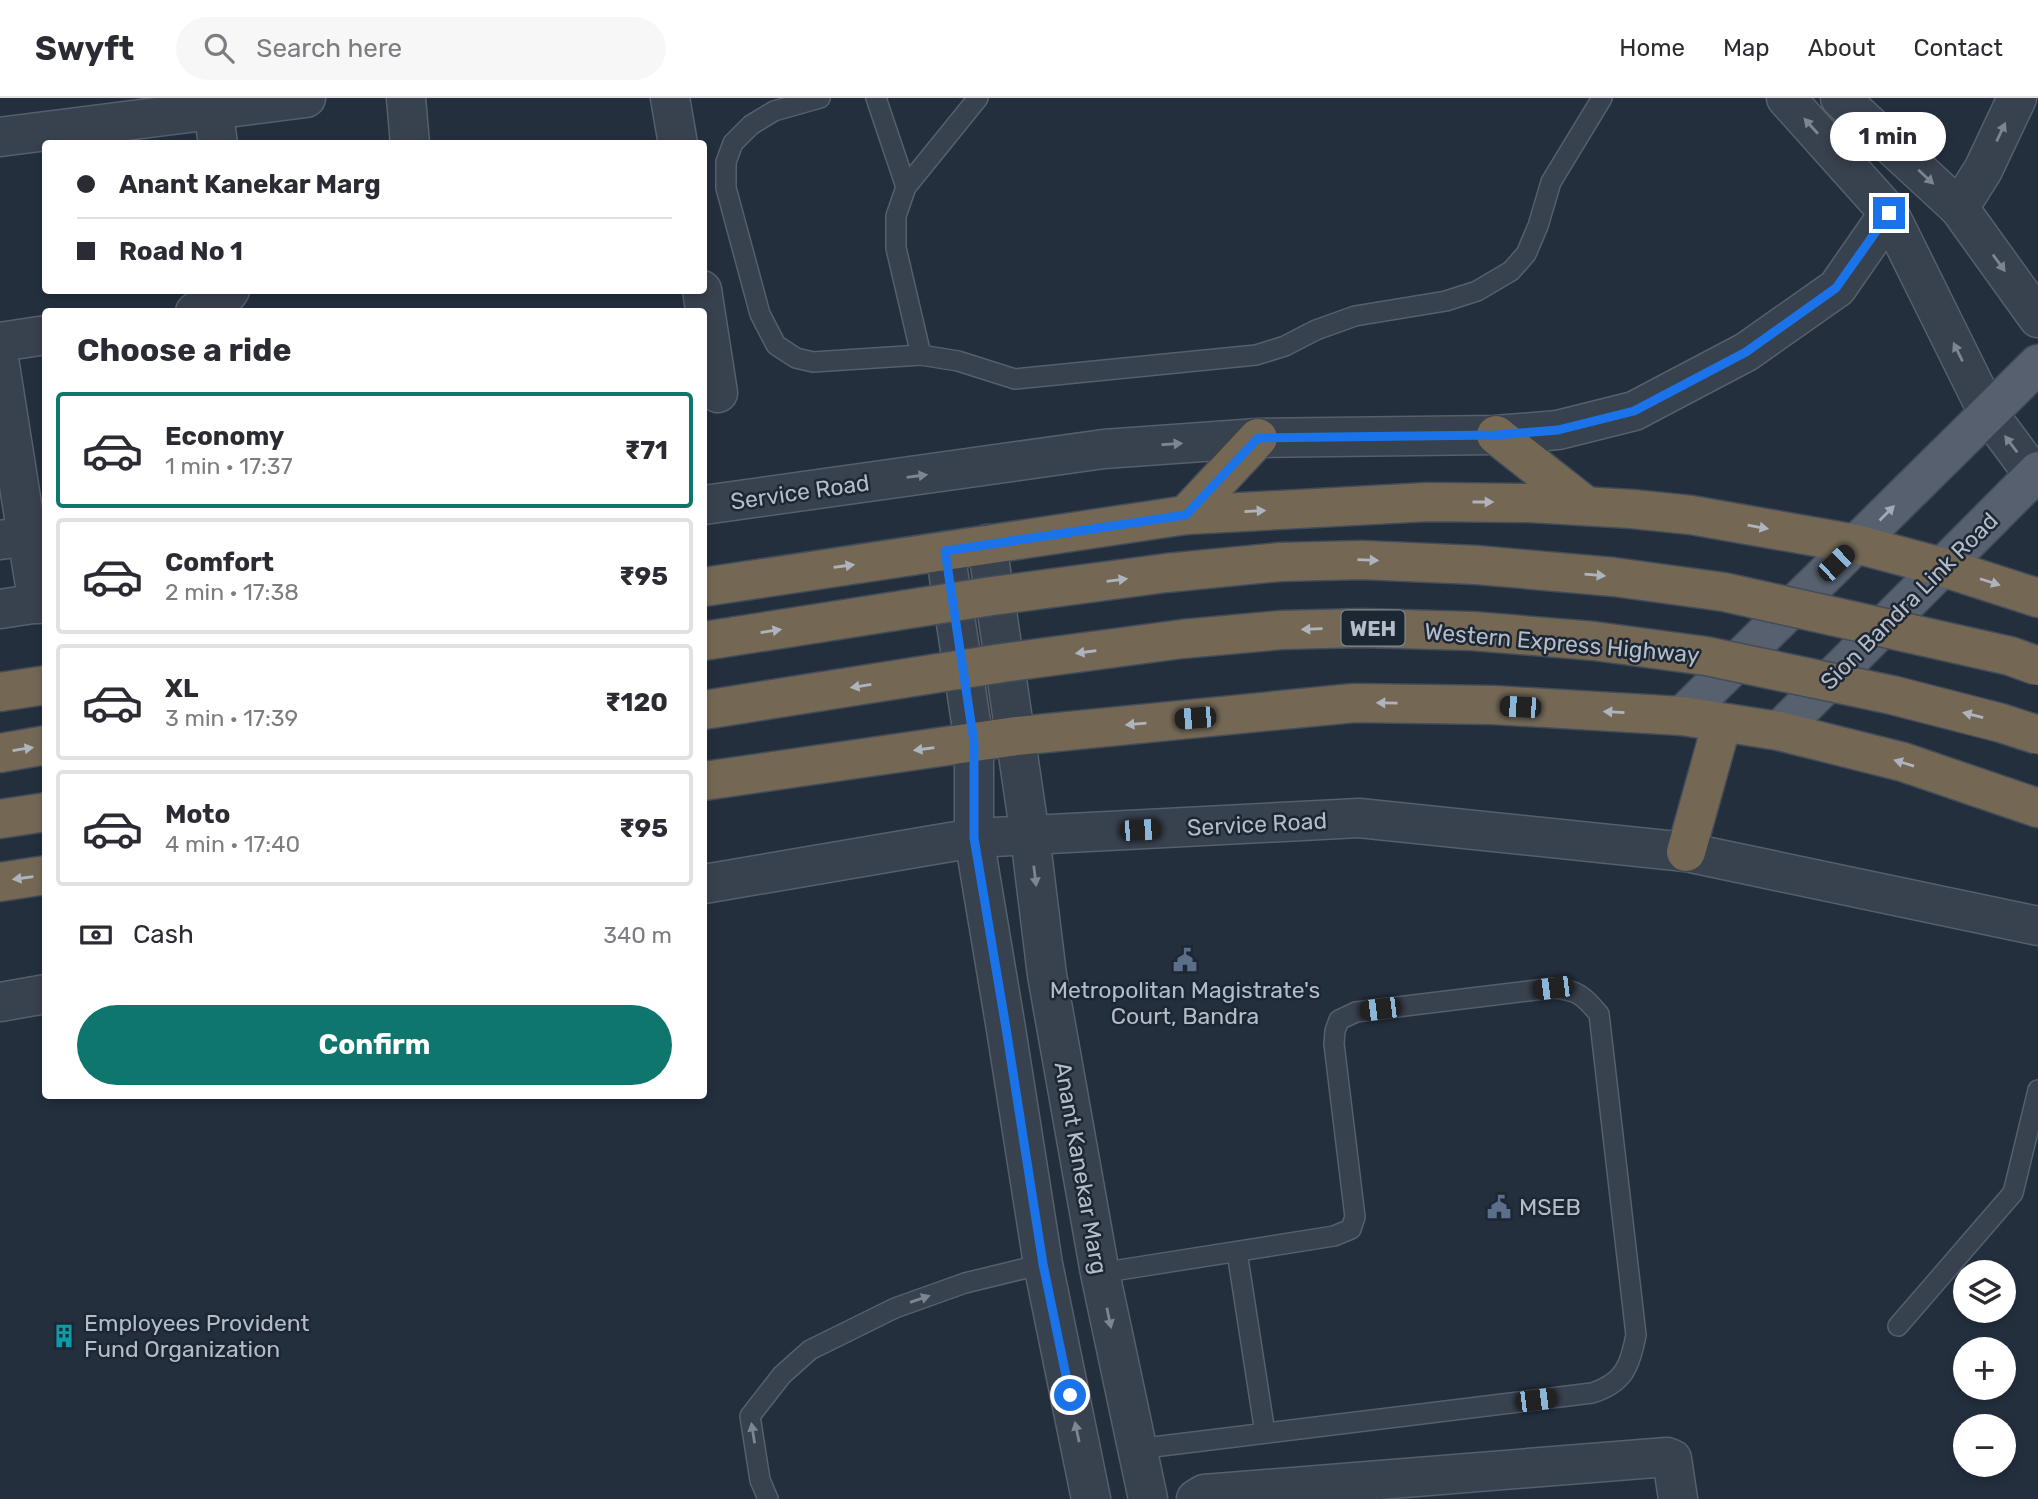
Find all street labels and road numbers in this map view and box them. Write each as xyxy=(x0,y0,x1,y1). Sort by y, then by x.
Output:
street label: Service Road xyxy=(729,468,871,516)
street label: Sion Bandra Link Road xyxy=(1814,506,2004,696)
road number: WEH xyxy=(1342,610,1404,646)
street label: Western Express Highway xyxy=(1423,617,1701,669)
street label: Service Road xyxy=(1186,806,1328,842)
street label: Anant Kanekar Marg xyxy=(1049,1060,1113,1276)

